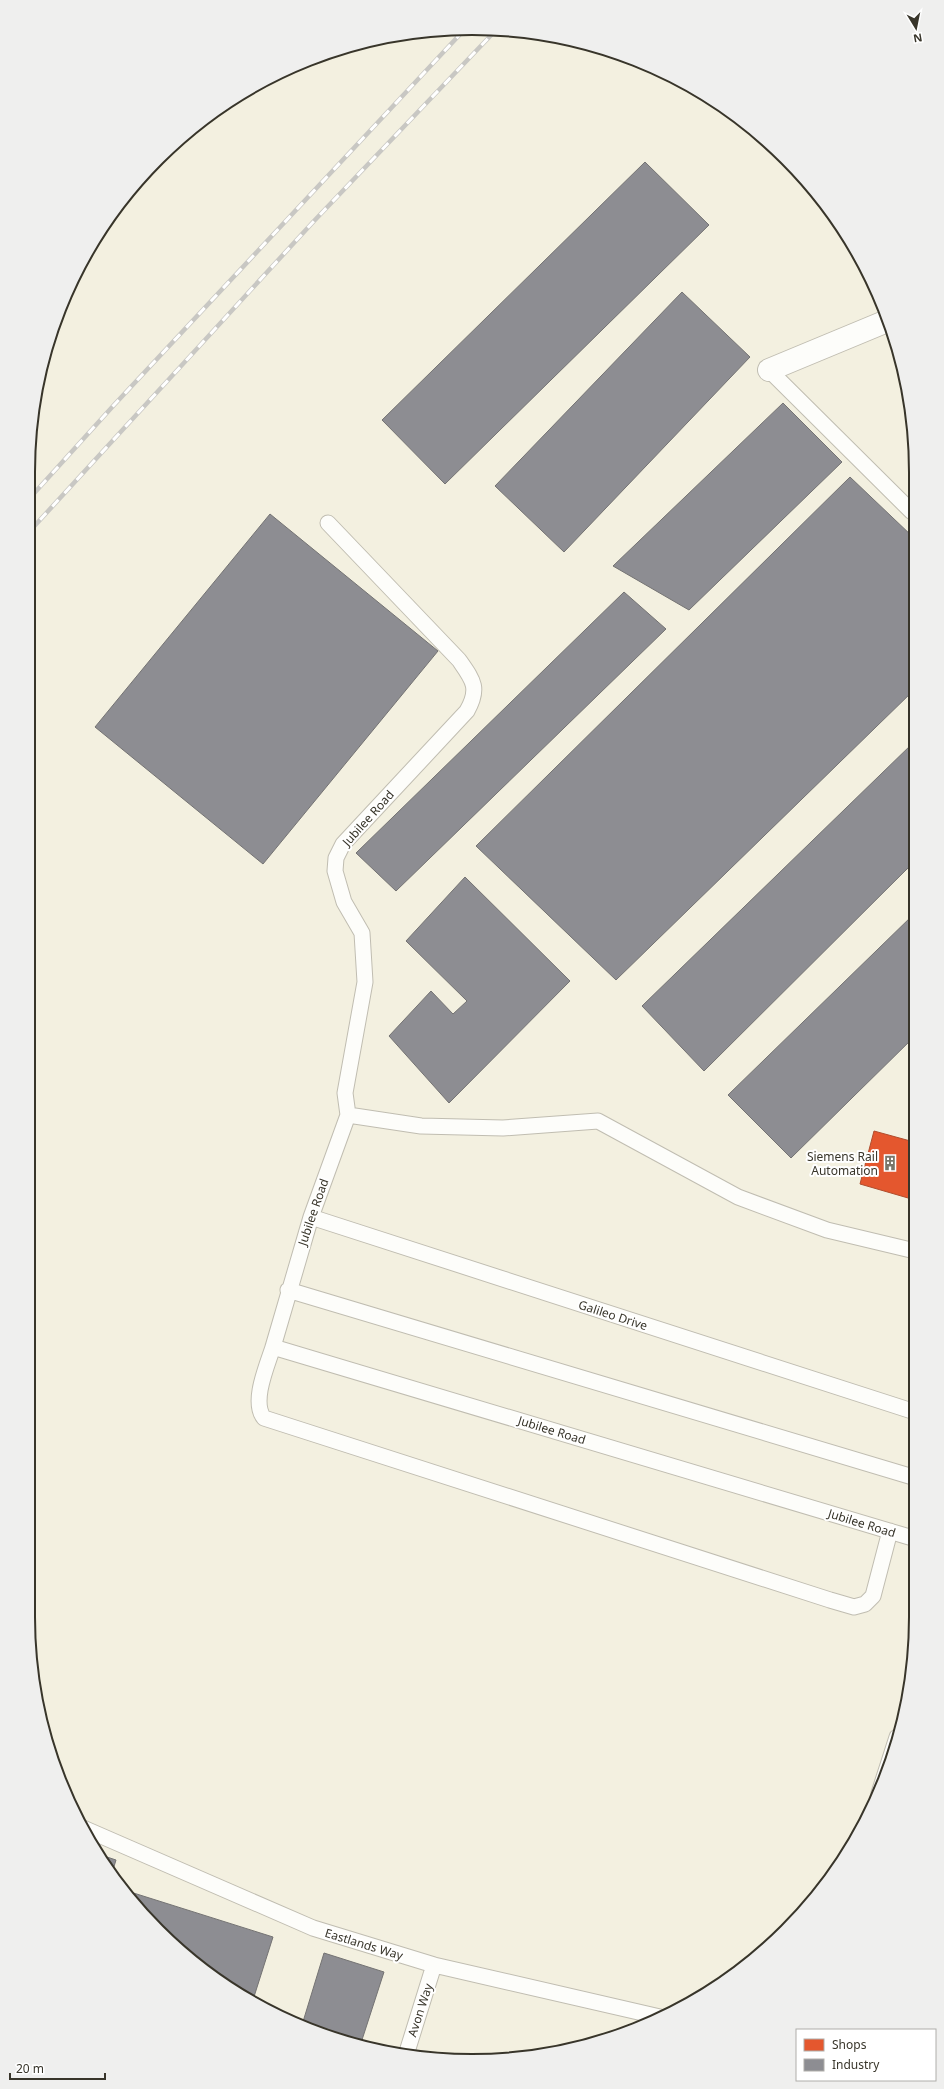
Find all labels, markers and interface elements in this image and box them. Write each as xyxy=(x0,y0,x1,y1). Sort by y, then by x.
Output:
north arrow xyxy=(896,8,936,48)
text: N xyxy=(912,30,924,47)
street label: Jubilee Road xyxy=(338,786,398,850)
place label: Siemens Rail Automation xyxy=(807,1148,878,1179)
building icon: Siemens Rail Automation xyxy=(881,1154,899,1172)
street label: Jubilee Road xyxy=(293,1176,332,1249)
street label: Galileo Drive xyxy=(576,1296,650,1334)
street label: Jubilee Road xyxy=(515,1411,588,1448)
street label: Jubilee Road xyxy=(825,1504,898,1541)
street label: Eastlands Way xyxy=(323,1924,406,1964)
street label: Avon Way xyxy=(403,1980,437,2039)
legend xyxy=(796,2029,936,2081)
text: Shops xyxy=(832,2036,867,2053)
scale bar xyxy=(10,2055,105,2081)
text: Industry xyxy=(832,2056,880,2073)
text: 20 m xyxy=(16,2060,44,2077)

